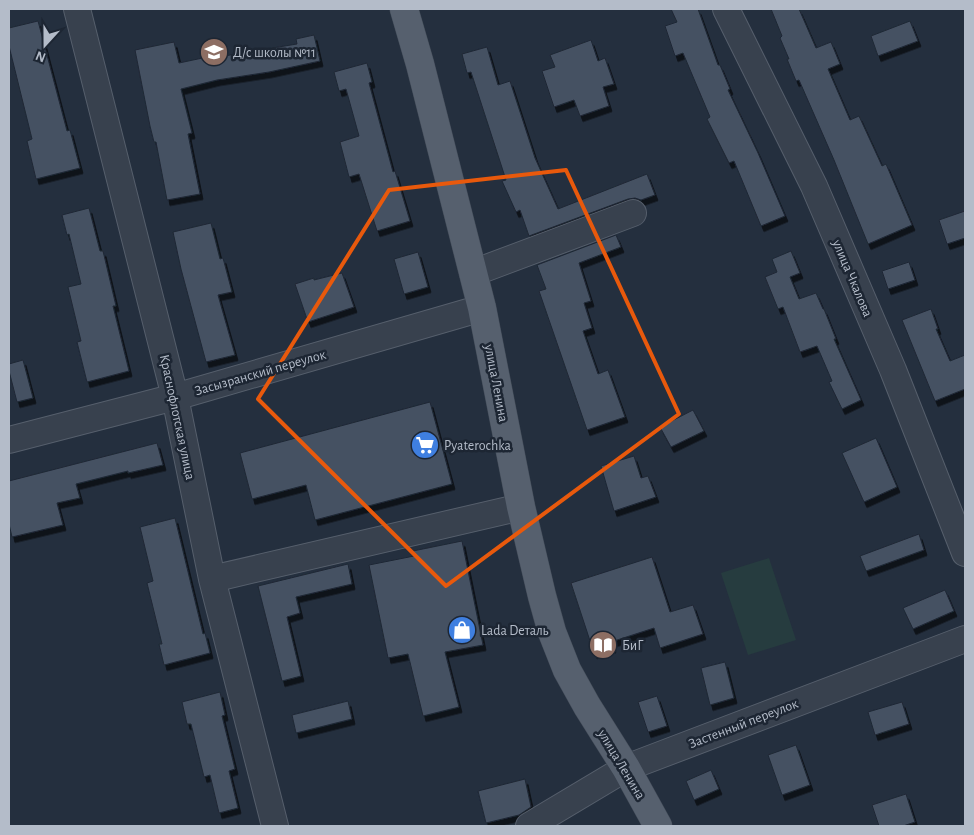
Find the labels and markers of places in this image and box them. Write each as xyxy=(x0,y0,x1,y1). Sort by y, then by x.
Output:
school or university icon: Д/с школы №11 xyxy=(199,37,229,67)
place label: Д/с школы №11 xyxy=(233,46,316,60)
supermarket icon: Pyaterochka xyxy=(410,430,440,460)
place label: Pyaterochka xyxy=(444,439,511,453)
shop icon: Lada Dеталь xyxy=(447,615,477,645)
place label: Lada Dеталь xyxy=(481,624,549,638)
library icon: БиГ xyxy=(588,630,618,660)
place label: БиГ xyxy=(622,639,644,653)

